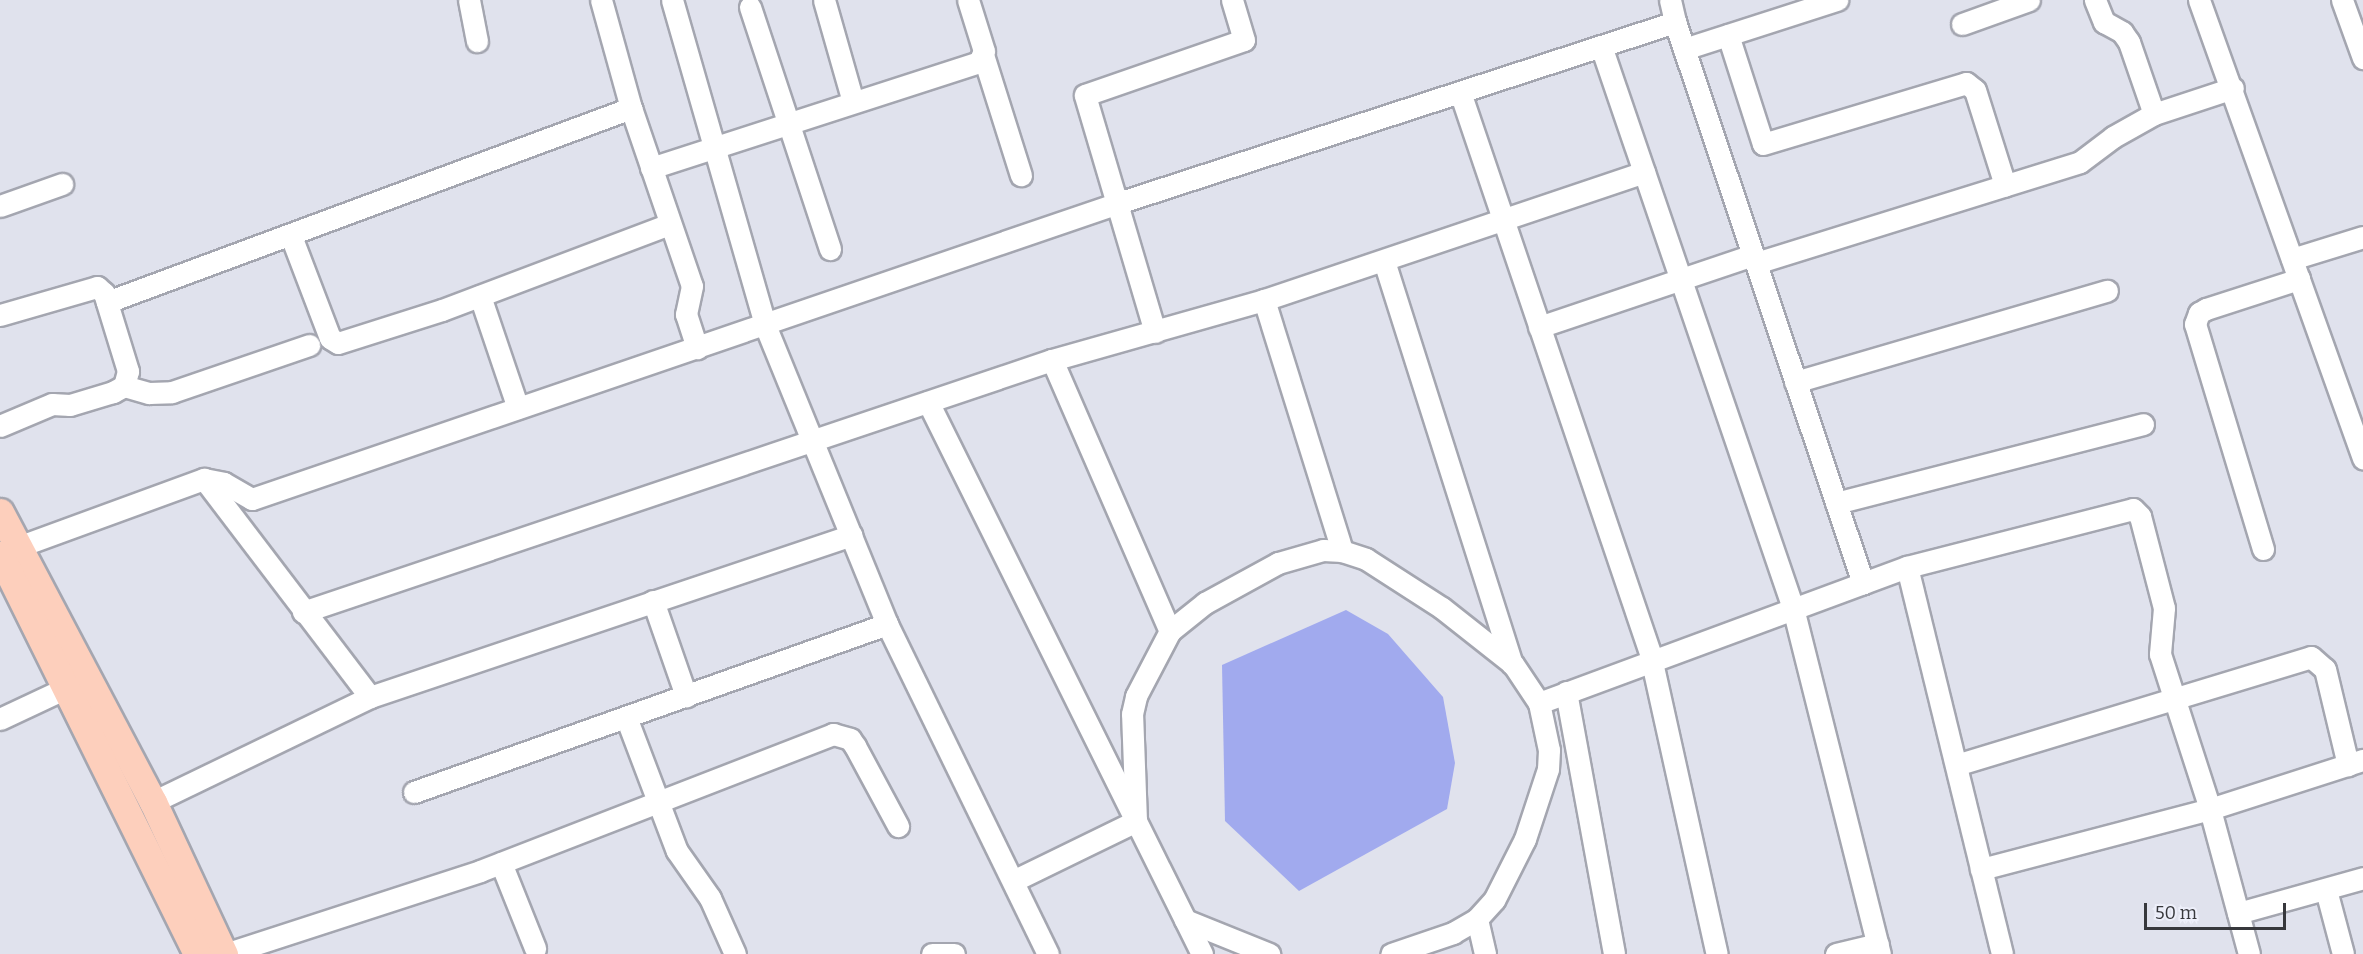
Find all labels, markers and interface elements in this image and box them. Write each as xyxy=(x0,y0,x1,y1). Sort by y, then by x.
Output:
scale bar xyxy=(2147,891,2290,929)
text: 50 m xyxy=(2155,902,2197,924)

